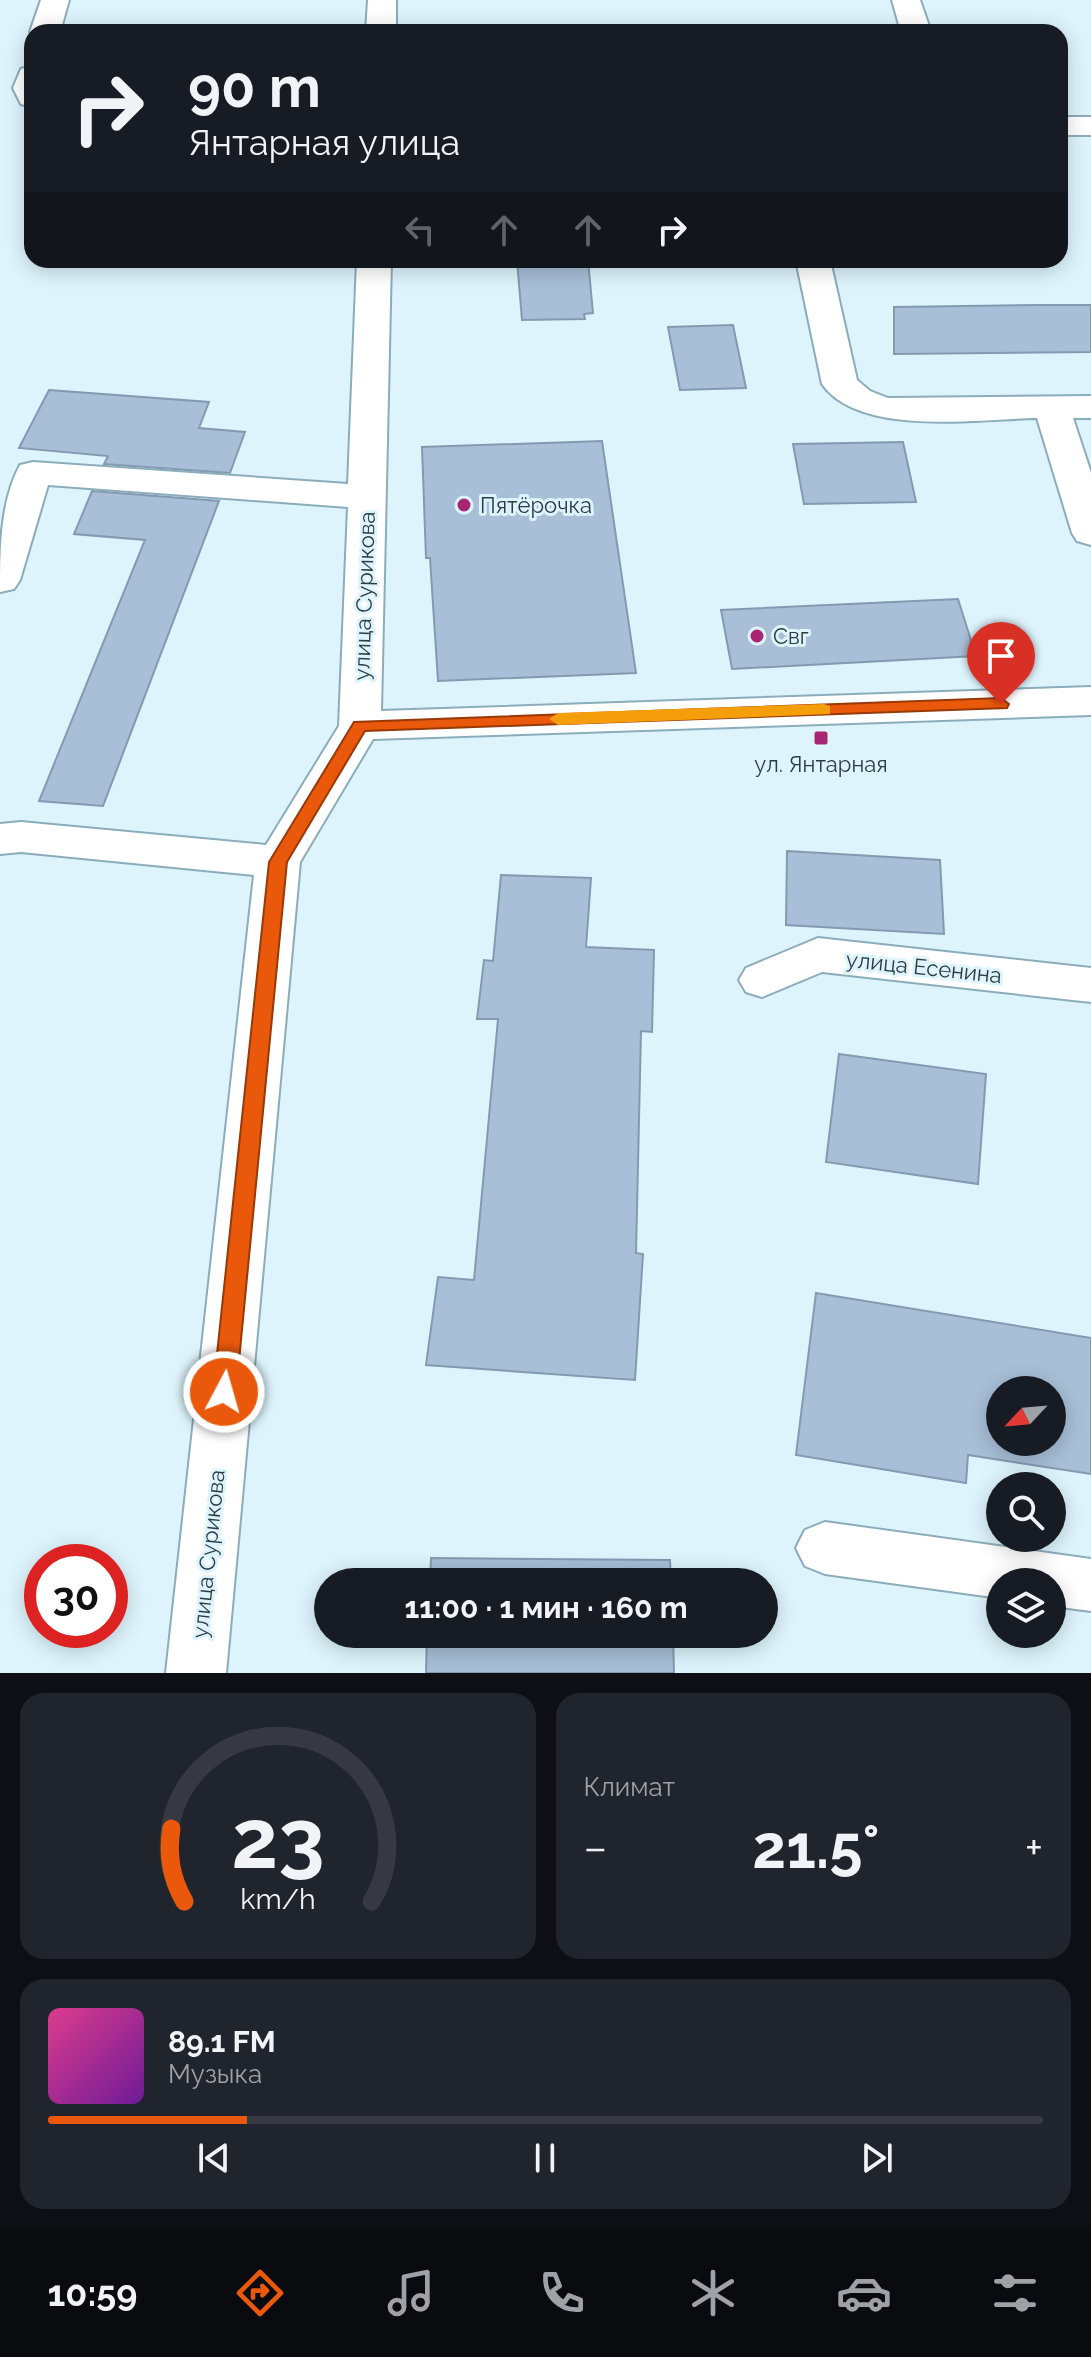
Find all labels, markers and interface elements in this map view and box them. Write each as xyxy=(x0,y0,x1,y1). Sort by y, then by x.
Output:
text: 90 m xyxy=(188,54,321,120)
icon: right xyxy=(56,56,160,160)
text: Янтарная улица xyxy=(188,121,460,163)
icon: left xyxy=(398,208,442,252)
icon: ahead xyxy=(482,208,526,252)
icon: ahead xyxy=(566,208,610,252)
icon: right xyxy=(650,208,694,252)
place label: Пятёрочка xyxy=(480,492,592,518)
marker: Пятёрочка xyxy=(455,496,473,514)
street label: улица Сурикова xyxy=(348,511,380,681)
pin xyxy=(967,622,1035,704)
place label: Свг xyxy=(773,623,809,649)
marker: Свг xyxy=(748,627,766,645)
icon: arrive xyxy=(979,634,1023,678)
marker: ул. Янтарная xyxy=(812,729,830,747)
place label: ул. Янтарная xyxy=(754,751,888,777)
street label: улица Есенина xyxy=(845,946,1003,988)
position arrow xyxy=(182,1350,266,1434)
north arrow xyxy=(986,1376,1066,1456)
map controls xyxy=(986,1376,1066,1648)
street label: улица Сурикова xyxy=(186,1469,230,1639)
button: search xyxy=(986,1472,1066,1552)
speed limit sign: 30 xyxy=(24,1544,128,1648)
button: layers xyxy=(986,1568,1066,1648)
text: 11:00 · 1 мин · 160 m xyxy=(404,1590,688,1625)
text: Климат xyxy=(584,1772,675,1802)
text: 23 xyxy=(231,1790,324,1887)
text: 21.5° xyxy=(752,1812,880,1882)
text: − xyxy=(584,1822,607,1873)
text: + xyxy=(1025,1822,1043,1873)
text: km/h xyxy=(240,1882,315,1916)
text: 89.1 FM xyxy=(168,2024,276,2059)
text: Музыка xyxy=(168,2059,262,2089)
icon: previous xyxy=(192,2136,236,2180)
icon: pause xyxy=(523,2136,567,2180)
icon: next xyxy=(855,2136,899,2180)
icon: directions xyxy=(232,2265,288,2321)
icon: music xyxy=(383,2265,439,2321)
icon: phone xyxy=(534,2265,590,2321)
icon: climate xyxy=(685,2265,741,2321)
icon: car xyxy=(836,2265,892,2321)
icon: filters xyxy=(987,2265,1043,2321)
text: 10:59 xyxy=(48,2272,137,2314)

